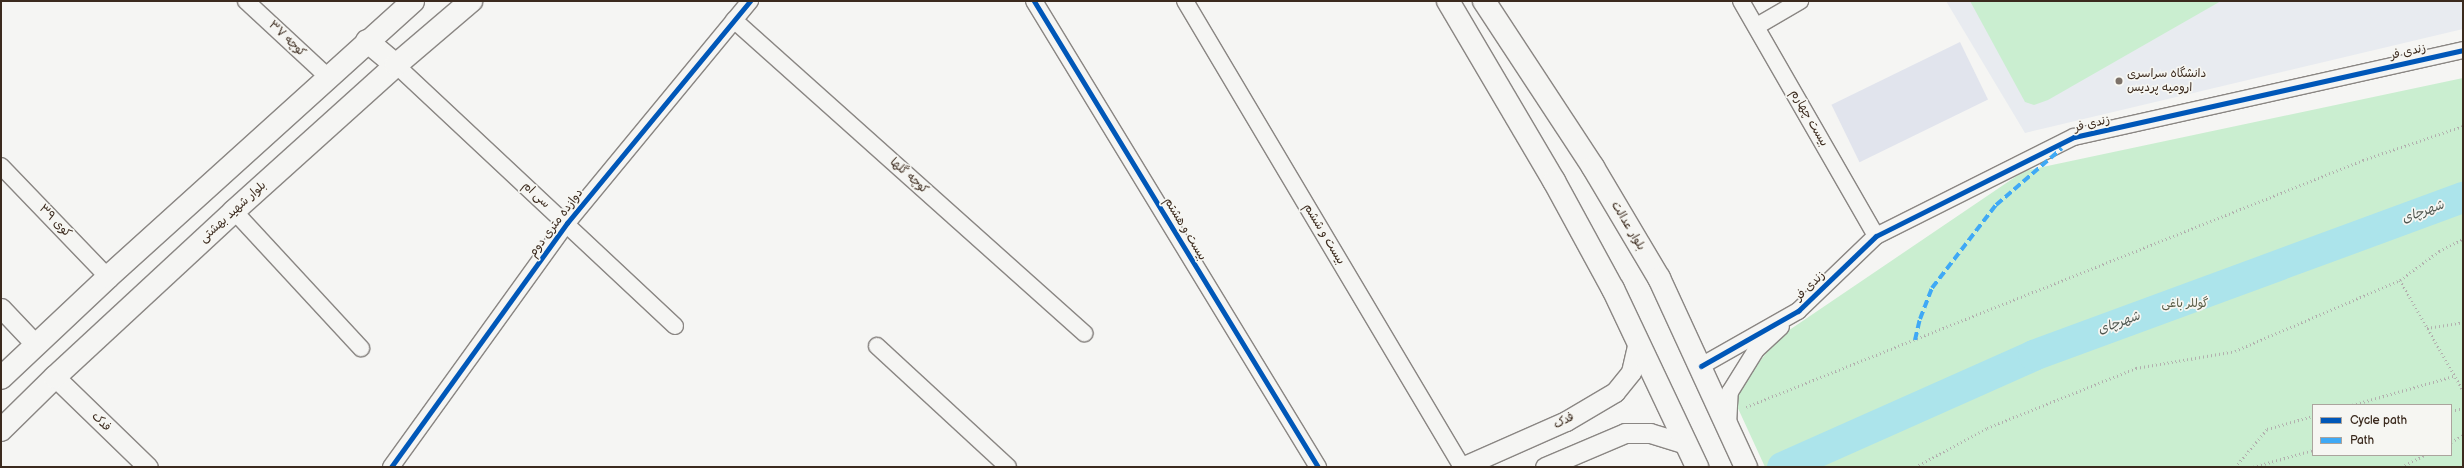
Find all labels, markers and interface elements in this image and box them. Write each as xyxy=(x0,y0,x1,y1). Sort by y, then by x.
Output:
street label: کوچه ۳۷ xyxy=(265,18,309,60)
street label: زندی فر xyxy=(2389,41,2427,63)
place label: دانشگاه سراسری ارومیه پردیس xyxy=(2127,67,2206,95)
marker: دانشگاه سراسری ارومیه پردیس xyxy=(2114,76,2124,86)
street label: بیست چهارم xyxy=(1787,87,1831,149)
street label: زندی فر xyxy=(2073,113,2111,135)
street label: کوچه گلها xyxy=(887,155,931,197)
street label: بلوار شهید بهشتی xyxy=(197,178,269,246)
street label: سی ام xyxy=(519,179,553,211)
street label: دوازده متری دوم xyxy=(526,186,586,260)
street label: بیست و هشتم xyxy=(1161,195,1209,263)
water label: شهرچای xyxy=(2400,197,2446,227)
street label: بلوار عدالت xyxy=(1608,199,1648,253)
street label: بیست و ششم xyxy=(1300,201,1348,267)
street label: کوی ۳۹ xyxy=(36,202,74,240)
street label: زندی فر xyxy=(1792,268,1828,304)
park label: گوللر باغی xyxy=(2161,297,2209,311)
water label: شهرچای xyxy=(2096,308,2142,338)
legend xyxy=(2312,404,2452,456)
street label: فدک xyxy=(88,409,114,435)
street label: فدک xyxy=(1551,410,1577,432)
text: Cycle path xyxy=(2350,413,2407,428)
text: Path xyxy=(2350,433,2374,448)

